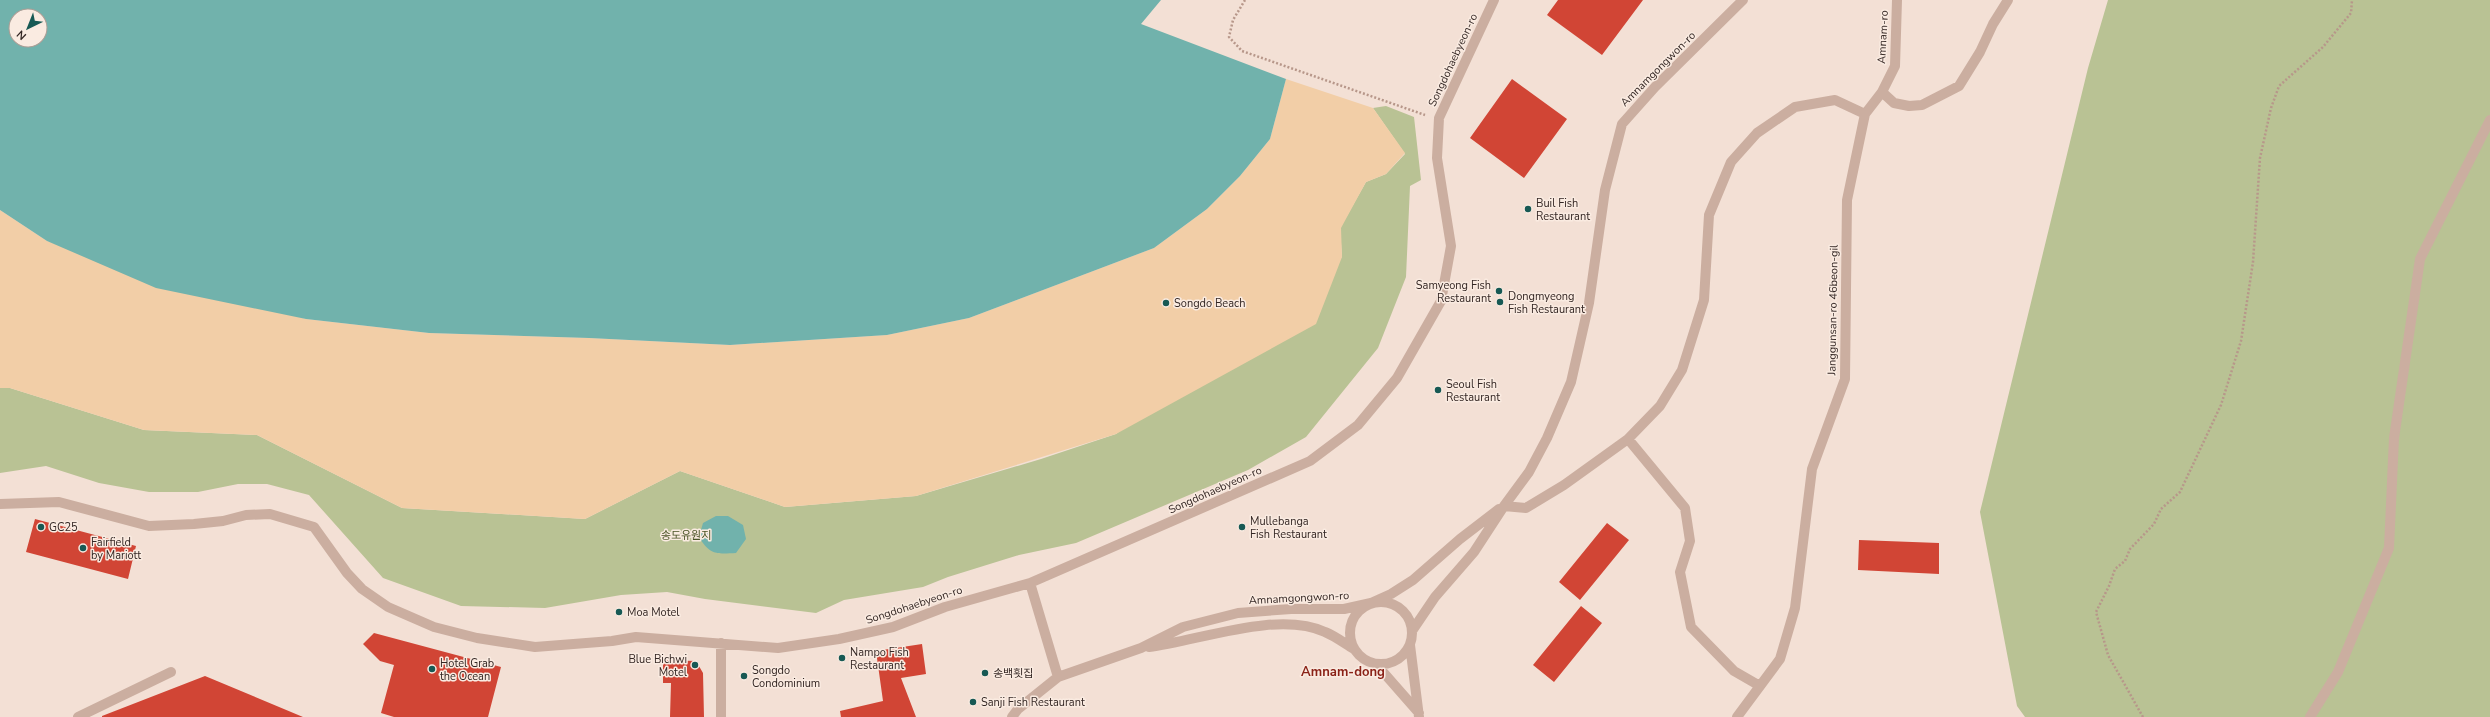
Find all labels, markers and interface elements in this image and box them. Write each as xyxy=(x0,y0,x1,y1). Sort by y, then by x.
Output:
north arrow xyxy=(8,8,48,48)
street label: Amnam-ro xyxy=(1874,10,1892,64)
street label: Songdohaebyeon-ro xyxy=(1425,11,1481,109)
text: N xyxy=(13,27,30,43)
street label: Amnamgongwon-ro xyxy=(1617,28,1699,110)
place label: Buil Fish Restaurant xyxy=(1536,196,1590,224)
marker: Buil Fish Restaurant xyxy=(1523,204,1533,214)
street label: Janggunsan-ro 46beon-gil xyxy=(1824,244,1842,376)
place label: Samyeong Fish Restaurant xyxy=(1416,278,1491,306)
marker: Samyeong Fish Restaurant xyxy=(1494,286,1504,296)
place label: Dongmyeong Fish Restaurant xyxy=(1508,289,1585,317)
place label: Songdo Beach xyxy=(1174,296,1245,311)
marker: Dongmyeong Fish Restaurant xyxy=(1495,297,1505,307)
marker: Songdo Beach xyxy=(1161,298,1171,308)
place label: Seoul Fish Restaurant xyxy=(1446,377,1500,405)
marker: Seoul Fish Restaurant xyxy=(1433,385,1443,395)
street label: Songdohaebyeon-ro xyxy=(1166,463,1264,517)
place label: Mullebanga Fish Restaurant xyxy=(1250,514,1327,542)
place label: GC25 xyxy=(49,520,78,535)
marker: GC25 xyxy=(36,522,46,532)
marker: Mullebanga Fish Restaurant xyxy=(1237,522,1247,532)
park label: 송도유원지 xyxy=(661,528,711,543)
place label: Fairfield by Mariott xyxy=(91,535,141,563)
marker: Fairfield by Mariott xyxy=(78,543,88,553)
street label: Songdohaebyeon-ro xyxy=(864,582,964,628)
street label: Amnamgongwon-ro xyxy=(1248,588,1350,608)
place label: Moa Motel xyxy=(627,605,680,620)
marker: Moa Motel xyxy=(614,607,624,617)
place label: Nampo Fish Restaurant xyxy=(850,645,909,673)
place label: Blue Bichwi Motel xyxy=(628,652,688,680)
marker: Nampo Fish Restaurant xyxy=(837,653,847,663)
place label: Hotel Grab the Ocean xyxy=(440,656,494,684)
marker: Blue Bichwi Motel xyxy=(690,660,700,670)
place label: Songdo Condominium xyxy=(752,663,820,691)
district label: Amnam-dong xyxy=(1301,663,1385,681)
marker: Hotel Grab the Ocean xyxy=(427,664,437,674)
place label: 송백횟집 xyxy=(993,666,1033,681)
marker: 송백횟집 xyxy=(980,668,990,678)
marker: Songdo Condominium xyxy=(739,671,749,681)
place label: Sanji Fish Restaurant xyxy=(981,695,1085,710)
marker: Sanji Fish Restaurant xyxy=(968,697,978,707)

